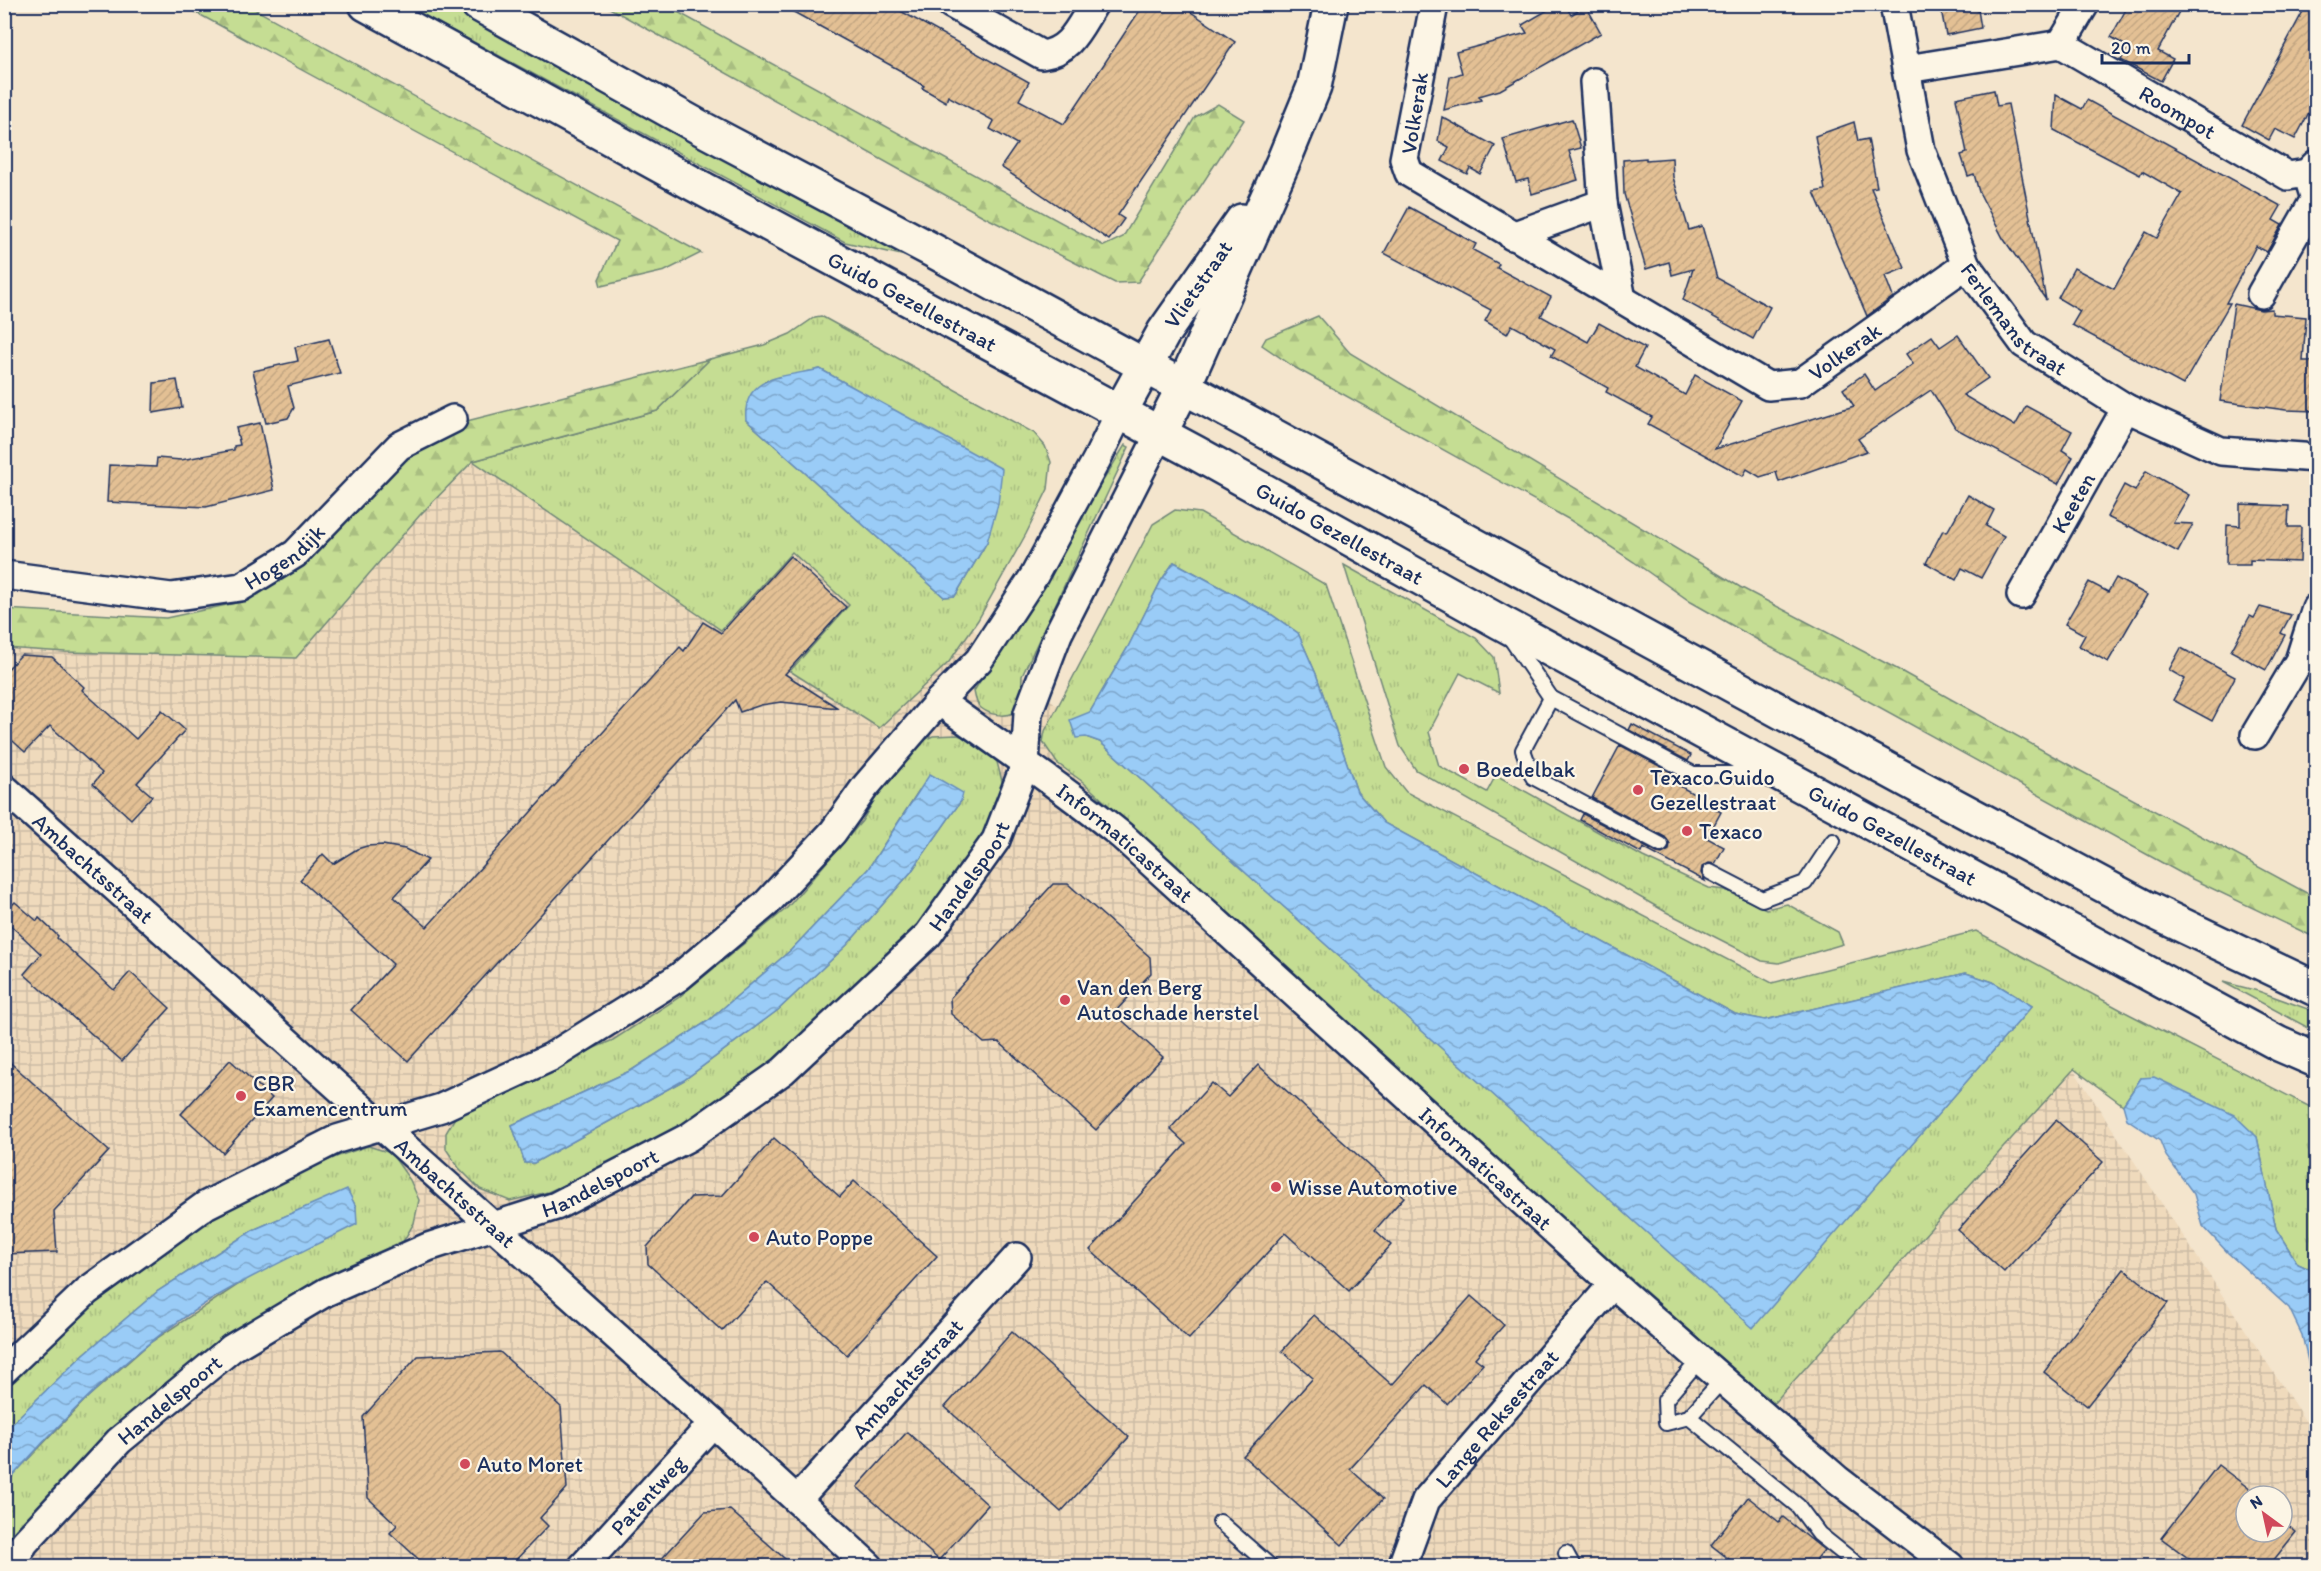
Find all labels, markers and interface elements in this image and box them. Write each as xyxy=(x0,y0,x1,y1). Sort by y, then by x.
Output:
scale bar xyxy=(2102,27,2189,65)
text: 20 m xyxy=(2111,37,2151,59)
street label: Volkerak xyxy=(1395,69,1434,156)
street label: Roompot xyxy=(2134,79,2221,145)
street label: Vlietstraat xyxy=(1158,235,1238,333)
street label: Guido Gezellestraat xyxy=(823,245,1001,358)
street label: Ferlemanstraat xyxy=(1955,257,2072,381)
street label: Volkerak xyxy=(1803,316,1887,387)
street label: Keeten xyxy=(2046,467,2101,538)
street label: Guido Gezellestraat xyxy=(1251,476,1428,591)
street label: Hogendijk xyxy=(239,519,331,596)
place label: Boedelbak xyxy=(1476,756,1576,783)
marker: Boedelbak xyxy=(1457,762,1471,776)
place label: Texaco Guido Gezellestraat xyxy=(1650,764,1777,816)
street label: Informaticastraat xyxy=(1051,777,1199,908)
street label: Guido Gezellestraat xyxy=(1803,779,1981,892)
marker: Texaco Guido Gezellestraat xyxy=(1631,783,1645,797)
street label: Ambachtsstraat xyxy=(27,807,159,930)
street label: Handelspoort xyxy=(922,818,1016,937)
place label: Texaco xyxy=(1699,818,1763,845)
marker: Texaco xyxy=(1680,824,1694,838)
place label: Van den Berg Autoschade herstel xyxy=(1077,974,1259,1026)
marker: Van den Berg Autoschade herstel xyxy=(1058,993,1072,1007)
place label: CBR Examencentrum xyxy=(253,1070,408,1122)
marker: CBR Examencentrum xyxy=(234,1089,248,1103)
street label: Informaticastraat xyxy=(1413,1101,1558,1236)
street label: Ambachtsstraat xyxy=(389,1132,521,1254)
street label: Handelspoort xyxy=(538,1142,663,1224)
place label: Wisse Automotive xyxy=(1288,1174,1457,1201)
marker: Wisse Automotive xyxy=(1269,1180,1283,1194)
place label: Auto Poppe xyxy=(766,1224,873,1251)
marker: Auto Poppe xyxy=(747,1230,761,1244)
street label: Ambachtsstraat xyxy=(846,1313,969,1445)
street label: Lange Reksestraat xyxy=(1429,1344,1564,1494)
street label: Handelspoort xyxy=(112,1349,228,1451)
street label: Patentweg xyxy=(605,1449,692,1541)
place label: Auto Moret xyxy=(477,1451,583,1478)
marker: Auto Moret xyxy=(458,1457,472,1471)
north arrow xyxy=(2234,1484,2294,1544)
text: N xyxy=(2246,1491,2266,1513)

